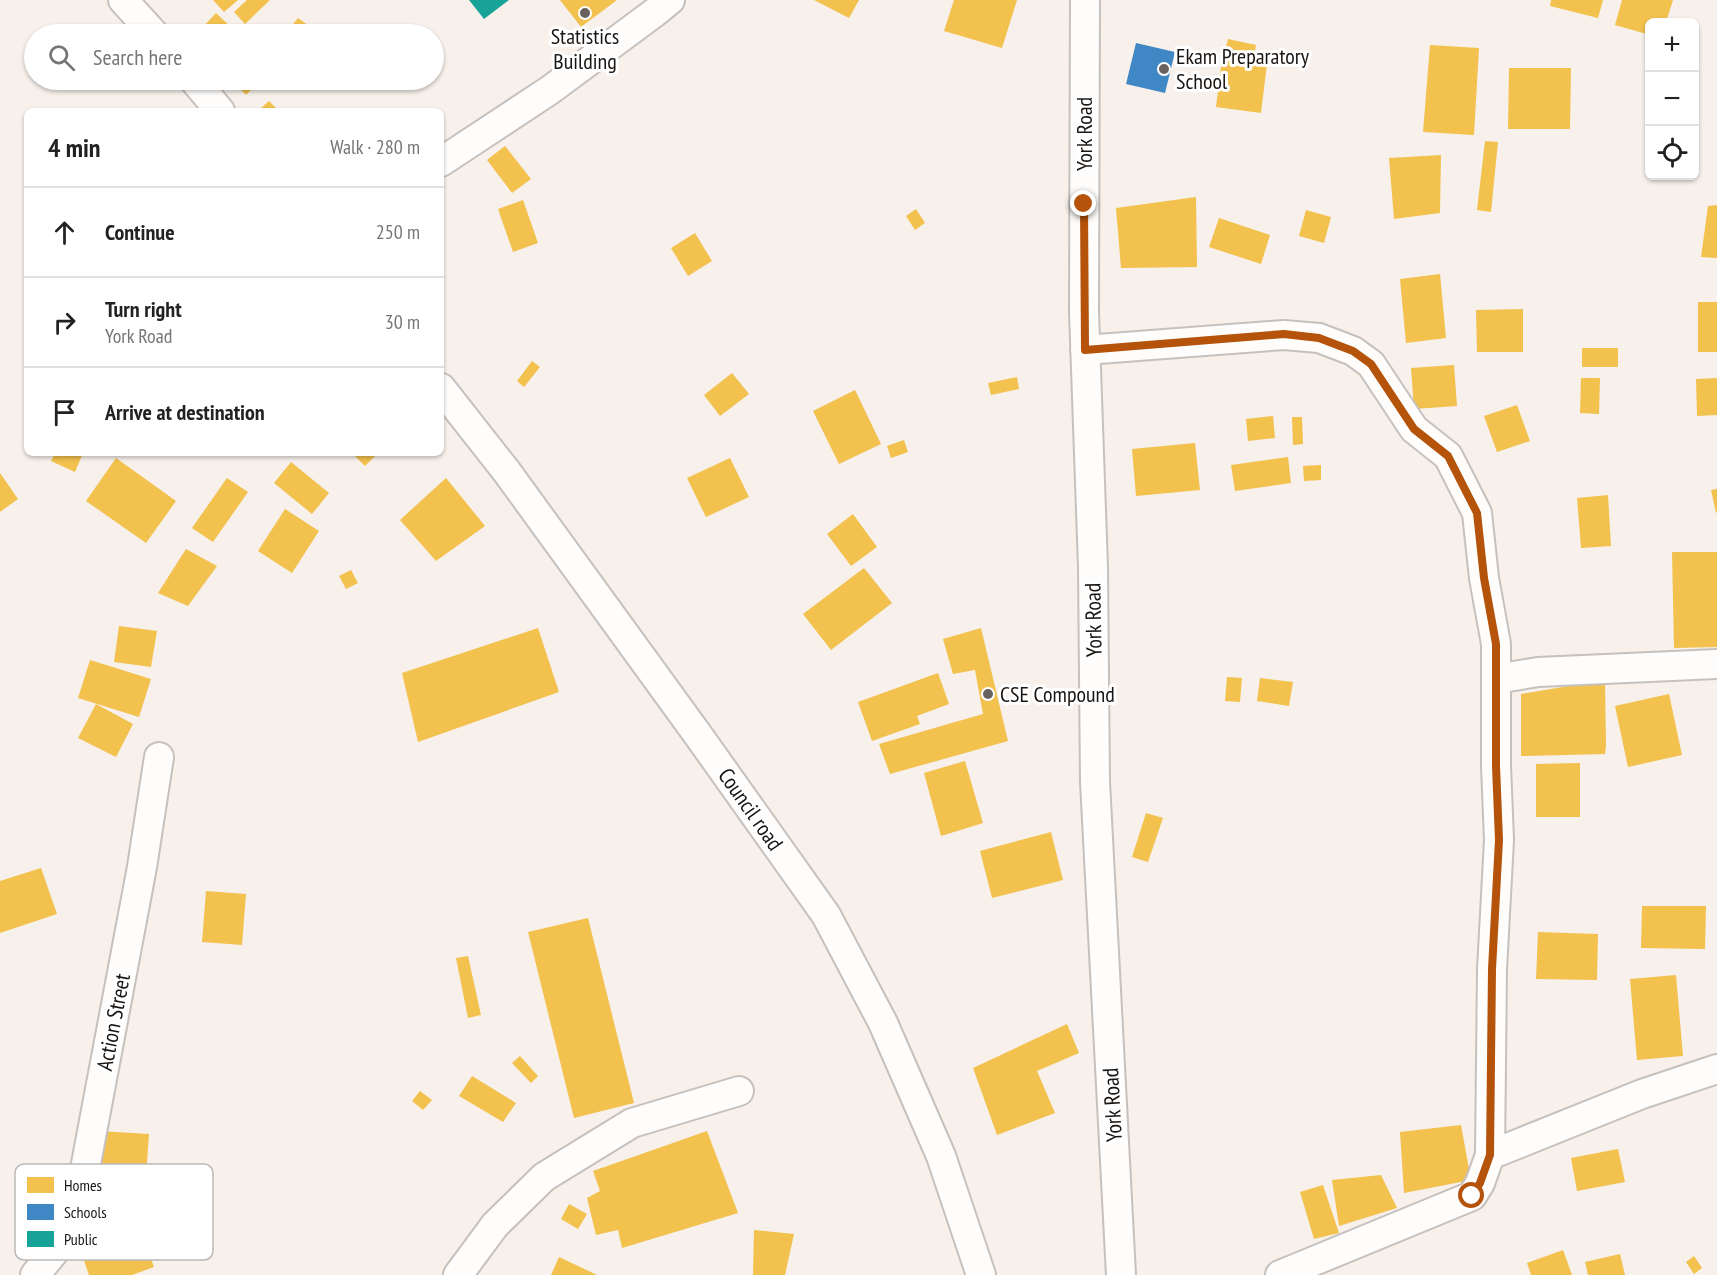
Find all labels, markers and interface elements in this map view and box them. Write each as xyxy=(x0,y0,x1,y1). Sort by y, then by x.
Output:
marker: Statistics Building xyxy=(578,6,592,20)
map controls xyxy=(1645,18,1699,180)
button: + xyxy=(1645,18,1699,72)
place label: Statistics Building xyxy=(551,22,619,75)
search box xyxy=(24,24,444,90)
icon: search xyxy=(45,41,78,74)
place label: Ekam Preparatory School xyxy=(1176,42,1310,95)
text: Search here xyxy=(93,43,182,71)
marker: Ekam Preparatory School xyxy=(1157,62,1171,76)
button: − xyxy=(1645,72,1699,126)
street label: York Road xyxy=(1070,97,1098,171)
button: locate xyxy=(1645,126,1699,180)
text: 4 min xyxy=(48,131,101,164)
text: Walk · 280 m xyxy=(330,134,420,160)
route end xyxy=(1070,190,1096,216)
icon: ahead xyxy=(48,216,81,249)
text: Continue xyxy=(105,218,175,246)
text: 250 m xyxy=(376,219,420,245)
text: Turn right xyxy=(105,295,182,323)
icon: right xyxy=(48,306,81,339)
text: 30 m xyxy=(385,309,420,335)
text: York Road xyxy=(105,323,172,349)
icon: arrive xyxy=(48,396,81,429)
text: Arrive at destination xyxy=(105,398,265,426)
street label: York Road xyxy=(1078,583,1108,657)
place label: CSE Compound xyxy=(1000,680,1115,708)
marker: CSE Compound xyxy=(981,687,995,701)
street label: Council road xyxy=(712,762,790,856)
street label: Action Street xyxy=(90,971,136,1073)
street label: York Road xyxy=(1096,1067,1128,1143)
legend xyxy=(15,1164,213,1260)
text: Homes xyxy=(64,1175,102,1195)
route start xyxy=(1458,1182,1484,1208)
text: Schools xyxy=(64,1202,107,1222)
text: Public xyxy=(64,1229,98,1249)

